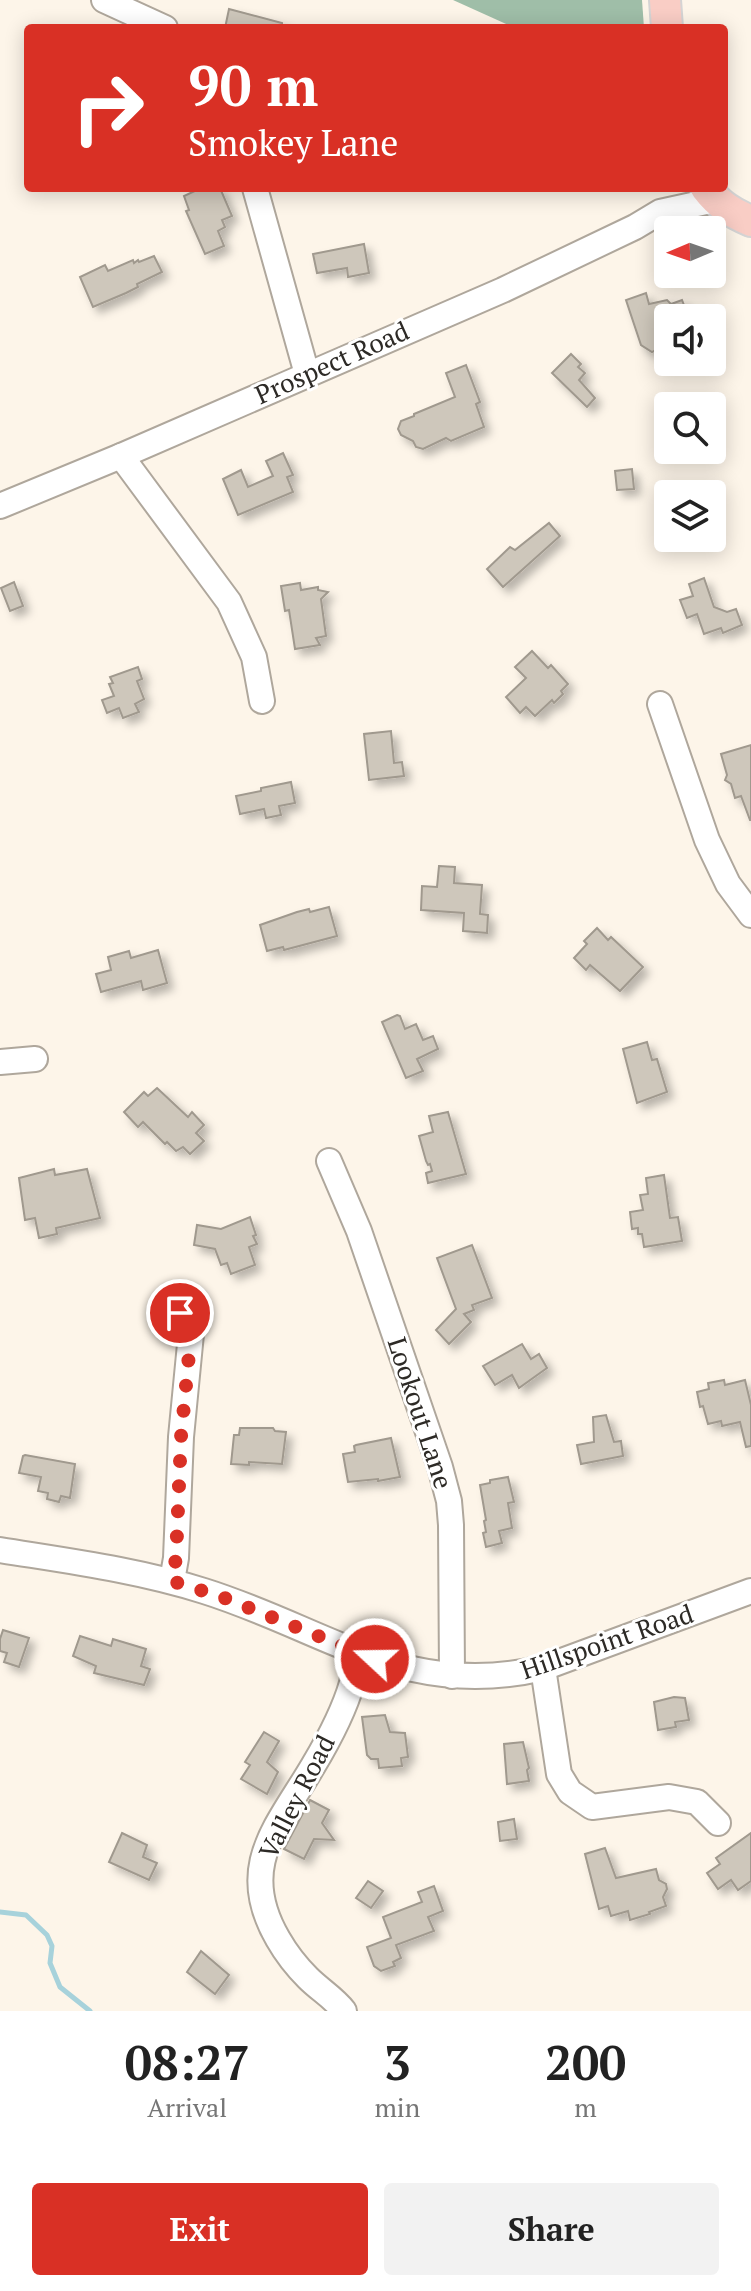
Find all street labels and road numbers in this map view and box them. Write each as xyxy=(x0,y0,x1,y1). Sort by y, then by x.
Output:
street label: Prospect Road xyxy=(249,313,414,411)
street label: Lookout Lane xyxy=(380,1333,461,1493)
street label: Hillspoint Road xyxy=(516,1596,697,1686)
street label: Valley Road xyxy=(250,1729,342,1864)

